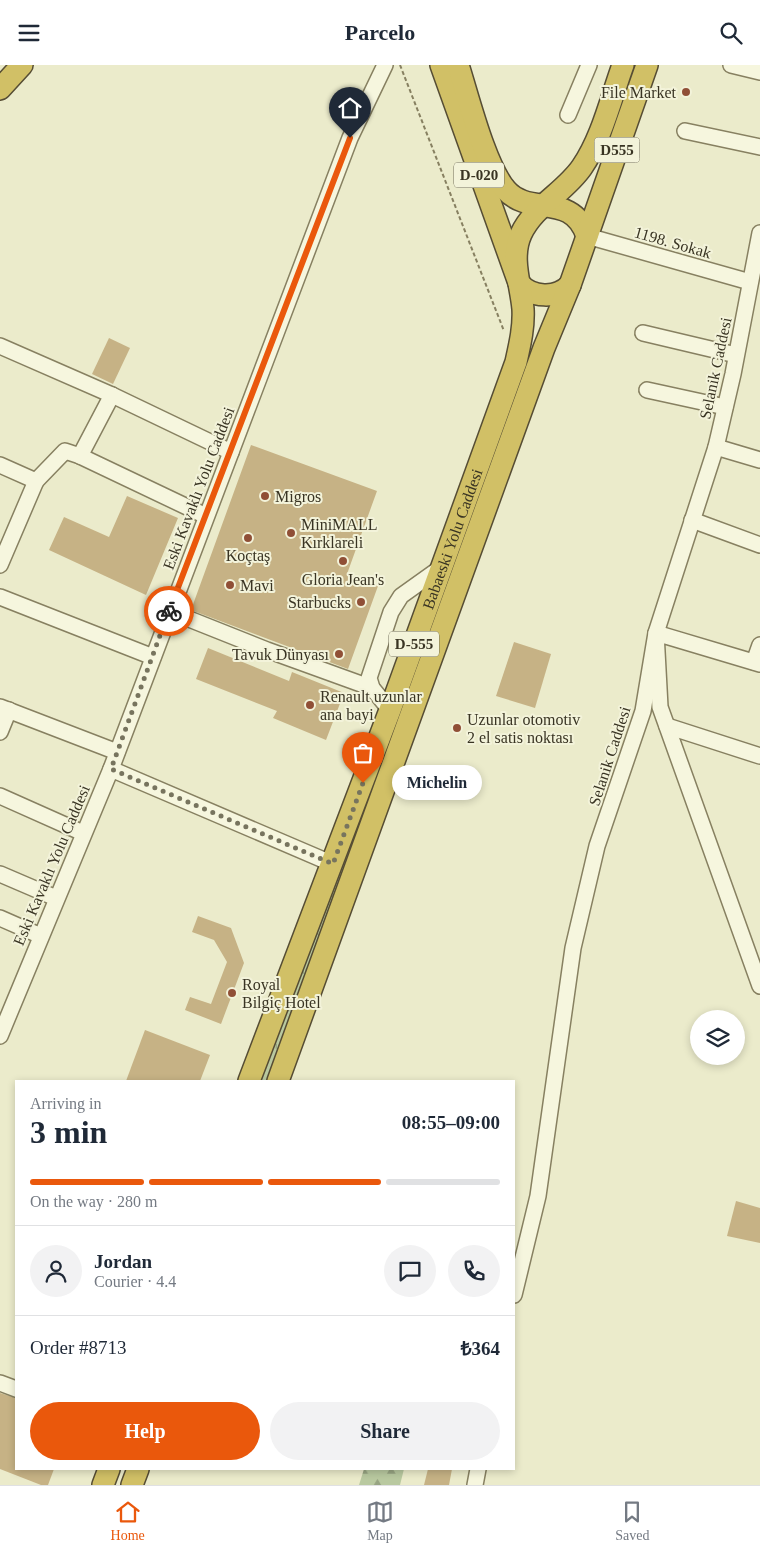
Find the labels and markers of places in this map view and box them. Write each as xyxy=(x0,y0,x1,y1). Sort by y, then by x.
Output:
place label: File Market xyxy=(601,84,677,101)
marker: File Market xyxy=(680,86,692,98)
pin xyxy=(329,87,371,138)
place label: Migros xyxy=(275,488,321,506)
marker: Migros xyxy=(259,490,271,502)
place label: MiniMALL Kırklareli xyxy=(301,516,377,551)
marker: MiniMALL Kırklareli xyxy=(285,527,297,539)
marker: Koçtaş xyxy=(242,532,254,544)
place label: Koçtaş xyxy=(226,547,270,565)
marker: Gloria Jean's xyxy=(337,555,349,567)
place label: Gloria Jean's xyxy=(302,571,384,588)
place label: Mavi xyxy=(240,577,274,594)
marker: Mavi xyxy=(224,579,236,591)
place label: Starbucks xyxy=(288,594,351,611)
marker: Starbucks xyxy=(355,596,367,608)
place label: Tavuk Dünyası xyxy=(232,646,330,664)
marker: Tavuk Dünyası xyxy=(333,648,345,660)
place label: Renault uzunlar ana bayi xyxy=(320,688,422,724)
marker: Renault uzunlar ana bayi xyxy=(304,699,316,711)
place label: Uzunlar otomotiv 2 el satis noktası xyxy=(467,711,580,746)
marker: Uzunlar otomotiv 2 el satis noktası xyxy=(451,722,463,734)
pin xyxy=(342,732,384,783)
callout: Michelin xyxy=(393,765,483,801)
place label: Royal Bilgiç Hotel xyxy=(242,976,321,1012)
marker: Royal Bilgiç Hotel xyxy=(226,987,238,999)

